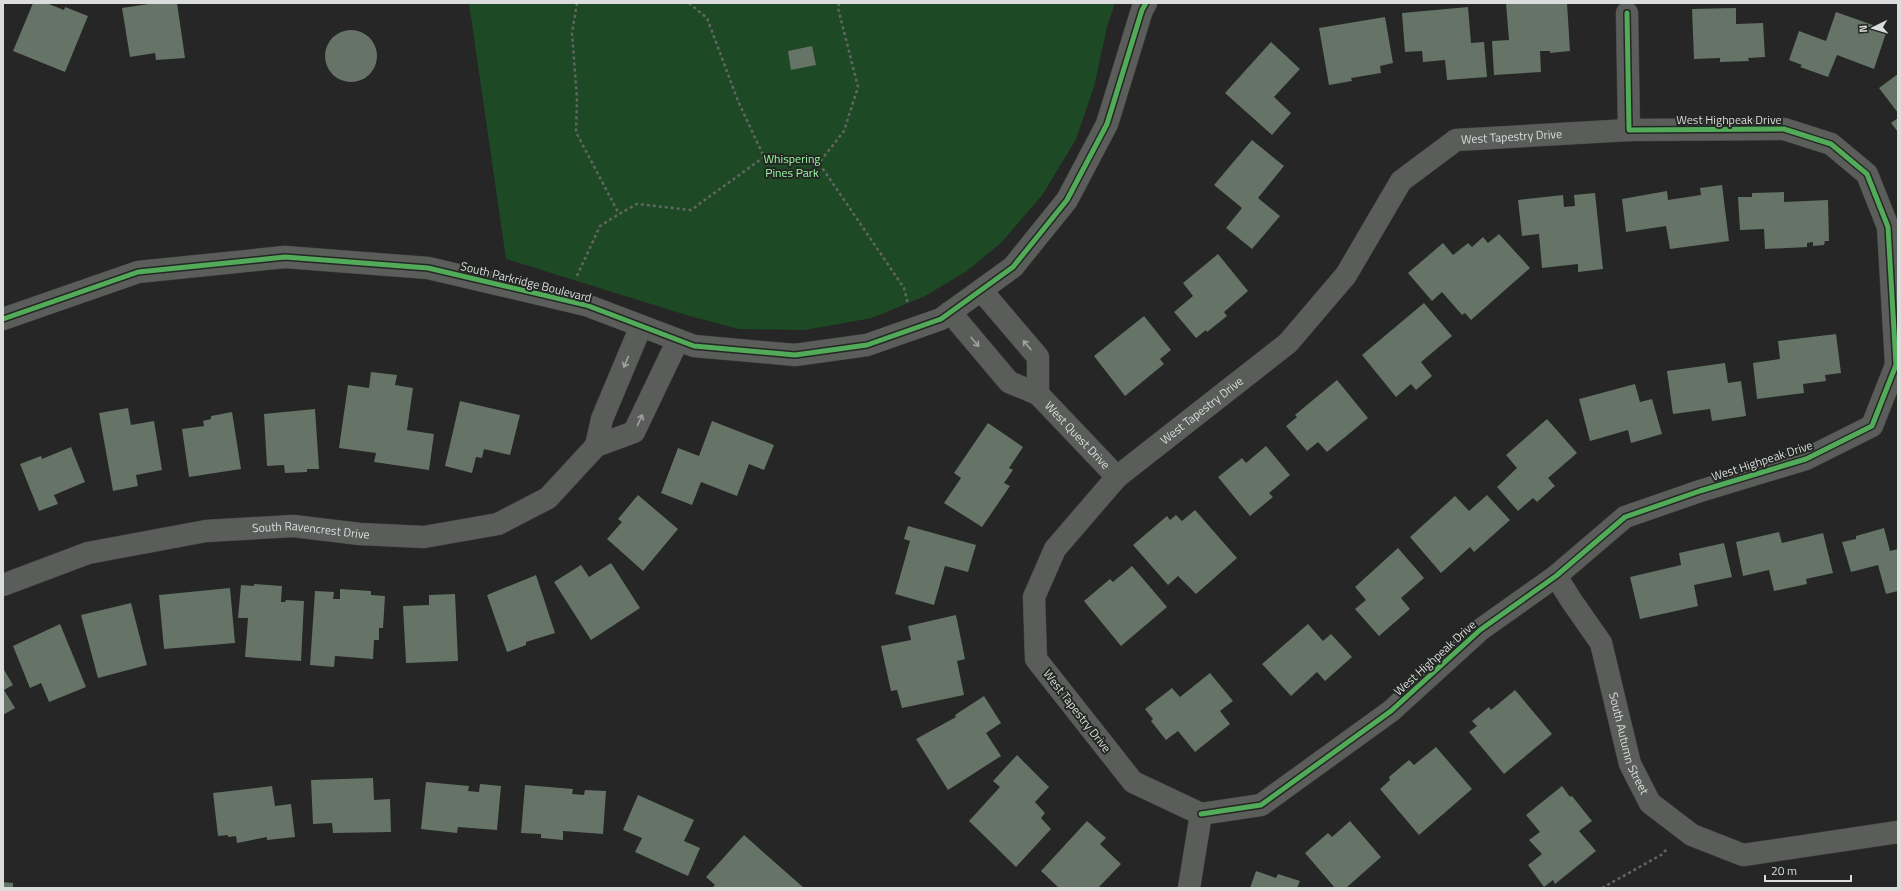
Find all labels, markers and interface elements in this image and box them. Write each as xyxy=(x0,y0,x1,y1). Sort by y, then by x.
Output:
north arrow xyxy=(1853,8,1893,48)
text: N xyxy=(1855,24,1871,33)
street label: West Highpeak Drive xyxy=(1676,110,1782,129)
street label: West Tapestry Drive xyxy=(1460,124,1563,149)
park label: Whispering Pines Park xyxy=(763,149,821,182)
street label: South Parkridge Boulevard xyxy=(459,256,594,307)
one-way arrow xyxy=(971,336,980,347)
one-way arrow xyxy=(1023,340,1032,350)
one-way arrow xyxy=(621,355,629,367)
street label: West Tapestry Drive xyxy=(1156,371,1247,449)
street label: West Quest Drive xyxy=(1040,397,1115,473)
one-way arrow xyxy=(637,415,644,427)
street label: West Highpeak Drive xyxy=(1709,435,1815,486)
street label: South Ravencrest Drive xyxy=(251,516,370,543)
street label: West Highpeak Drive xyxy=(1389,615,1480,700)
street label: West Tapestry Drive xyxy=(1039,665,1116,756)
street label: South Autumn Street xyxy=(1604,690,1654,798)
scale bar xyxy=(1765,857,1851,883)
text: 20 m xyxy=(1771,861,1797,880)

